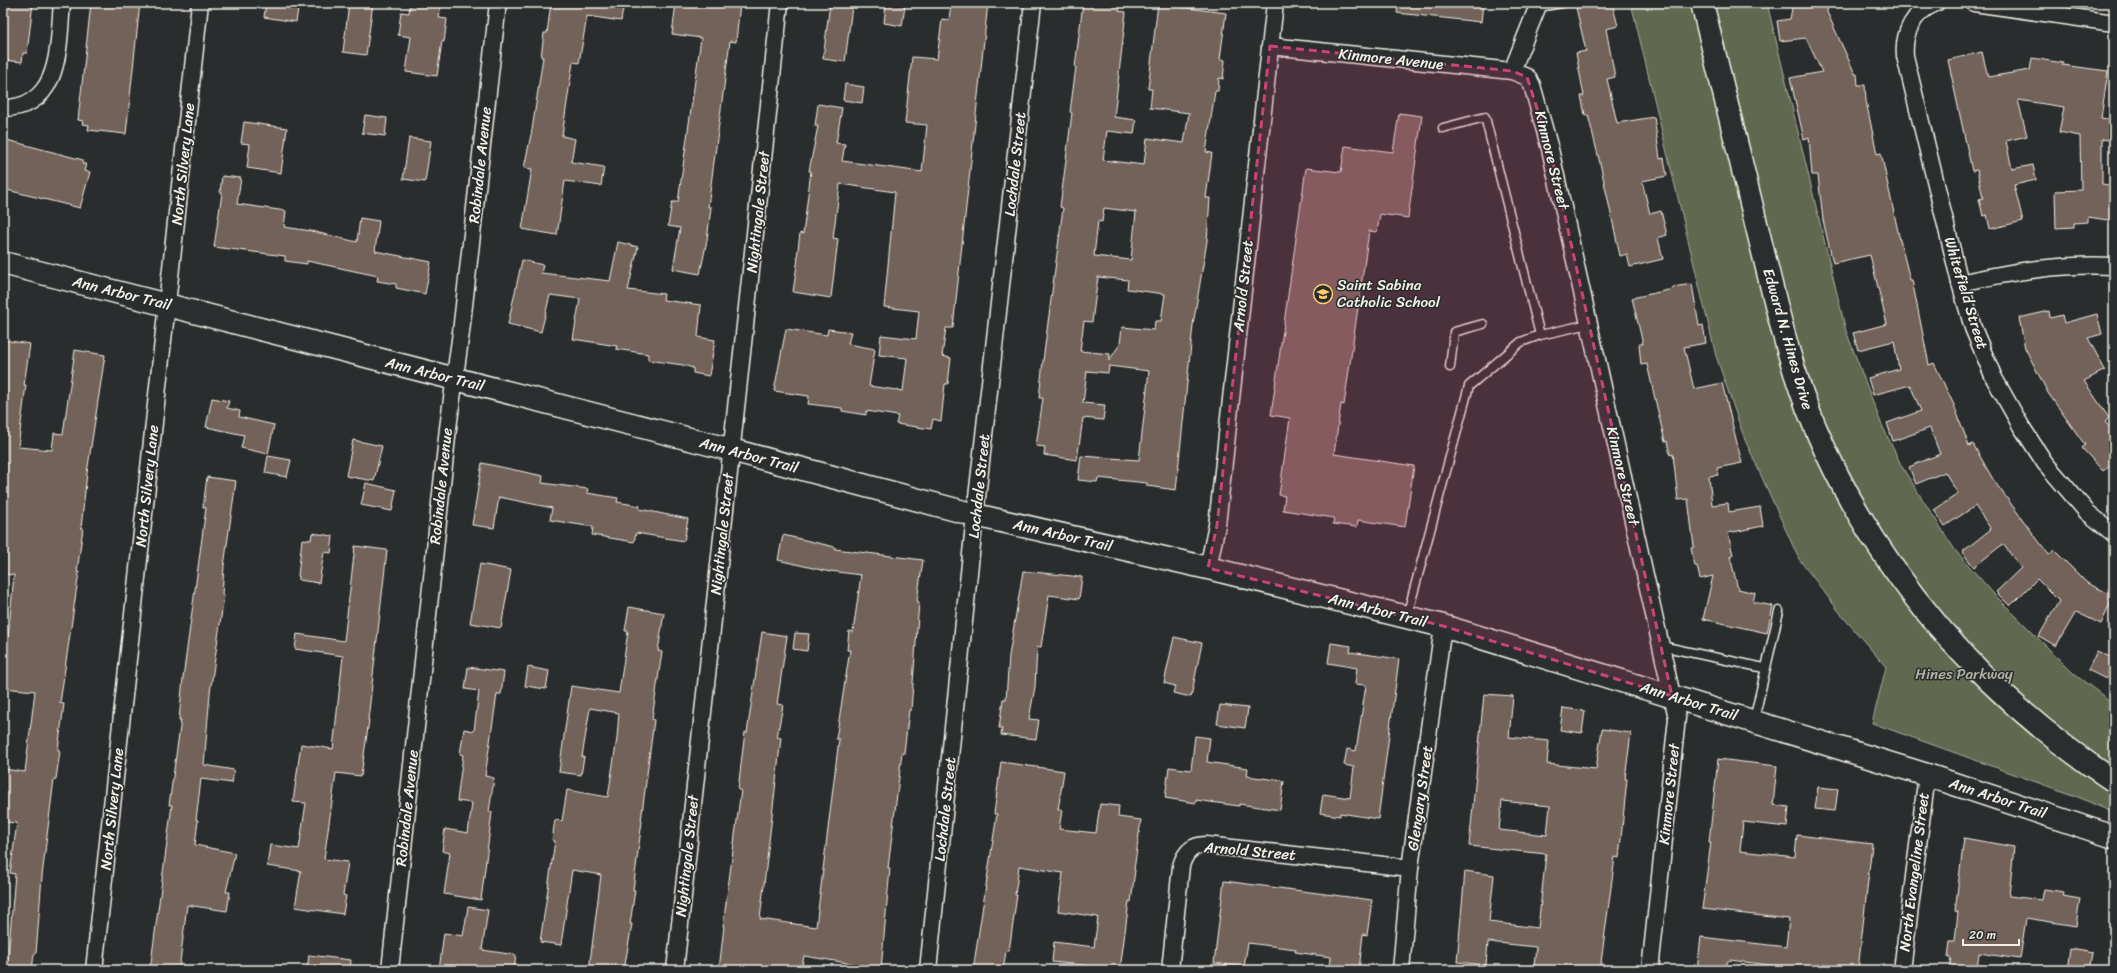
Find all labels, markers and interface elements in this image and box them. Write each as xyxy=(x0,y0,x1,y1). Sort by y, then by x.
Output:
street label: Kinmore Avenue xyxy=(1337,41,1445,77)
street label: North Silvery Lane xyxy=(164,101,202,226)
street label: Robindale Avenue xyxy=(461,105,499,225)
street label: Kinmore Street xyxy=(1527,108,1577,213)
street label: Lochdale Street xyxy=(997,110,1033,217)
street label: Nightingale Street xyxy=(739,149,777,274)
street label: Whitefield Street xyxy=(1937,234,1996,353)
street label: Arnold Street xyxy=(1225,239,1261,334)
street label: Edward N. Hines Drive xyxy=(1755,265,1821,413)
street label: Ann Arbor Trail xyxy=(69,268,175,318)
place label: Saint Sabina Catholic School xyxy=(1337,272,1441,315)
school or university icon: Saint Sabina Catholic School xyxy=(1312,283,1334,305)
street label: Ann Arbor Trail xyxy=(382,349,488,399)
street label: North Silvery Lane xyxy=(128,423,166,548)
street label: Kinmore Street xyxy=(1599,424,1647,529)
street label: Robindale Avenue xyxy=(422,426,460,546)
street label: Ann Arbor Trail xyxy=(696,429,802,481)
street label: Lochdale Street xyxy=(961,432,997,539)
street label: Nightingale Street xyxy=(703,471,741,596)
street label: Ann Arbor Trail xyxy=(1010,511,1116,559)
street label: Ann Arbor Trail xyxy=(1325,585,1431,635)
park label: Hines Parkway xyxy=(1915,661,2013,687)
street label: Ann Arbor Trail xyxy=(1636,673,1742,728)
street label: Kinmore Street xyxy=(1651,741,1687,846)
street label: Glengary Street xyxy=(1400,743,1440,852)
street label: North Silvery Lane xyxy=(93,746,131,871)
street label: Robindale Avenue xyxy=(388,748,426,868)
street label: Lochdale Street xyxy=(927,755,963,862)
street label: Ann Arbor Trail xyxy=(1945,770,2051,826)
street label: North Evangeline Street xyxy=(1891,791,1937,953)
street label: Nightingale Street xyxy=(668,793,706,918)
street label: Arnold Street xyxy=(1202,834,1297,868)
scale bar xyxy=(1963,921,2019,947)
text: 20 m xyxy=(1969,924,1996,946)

